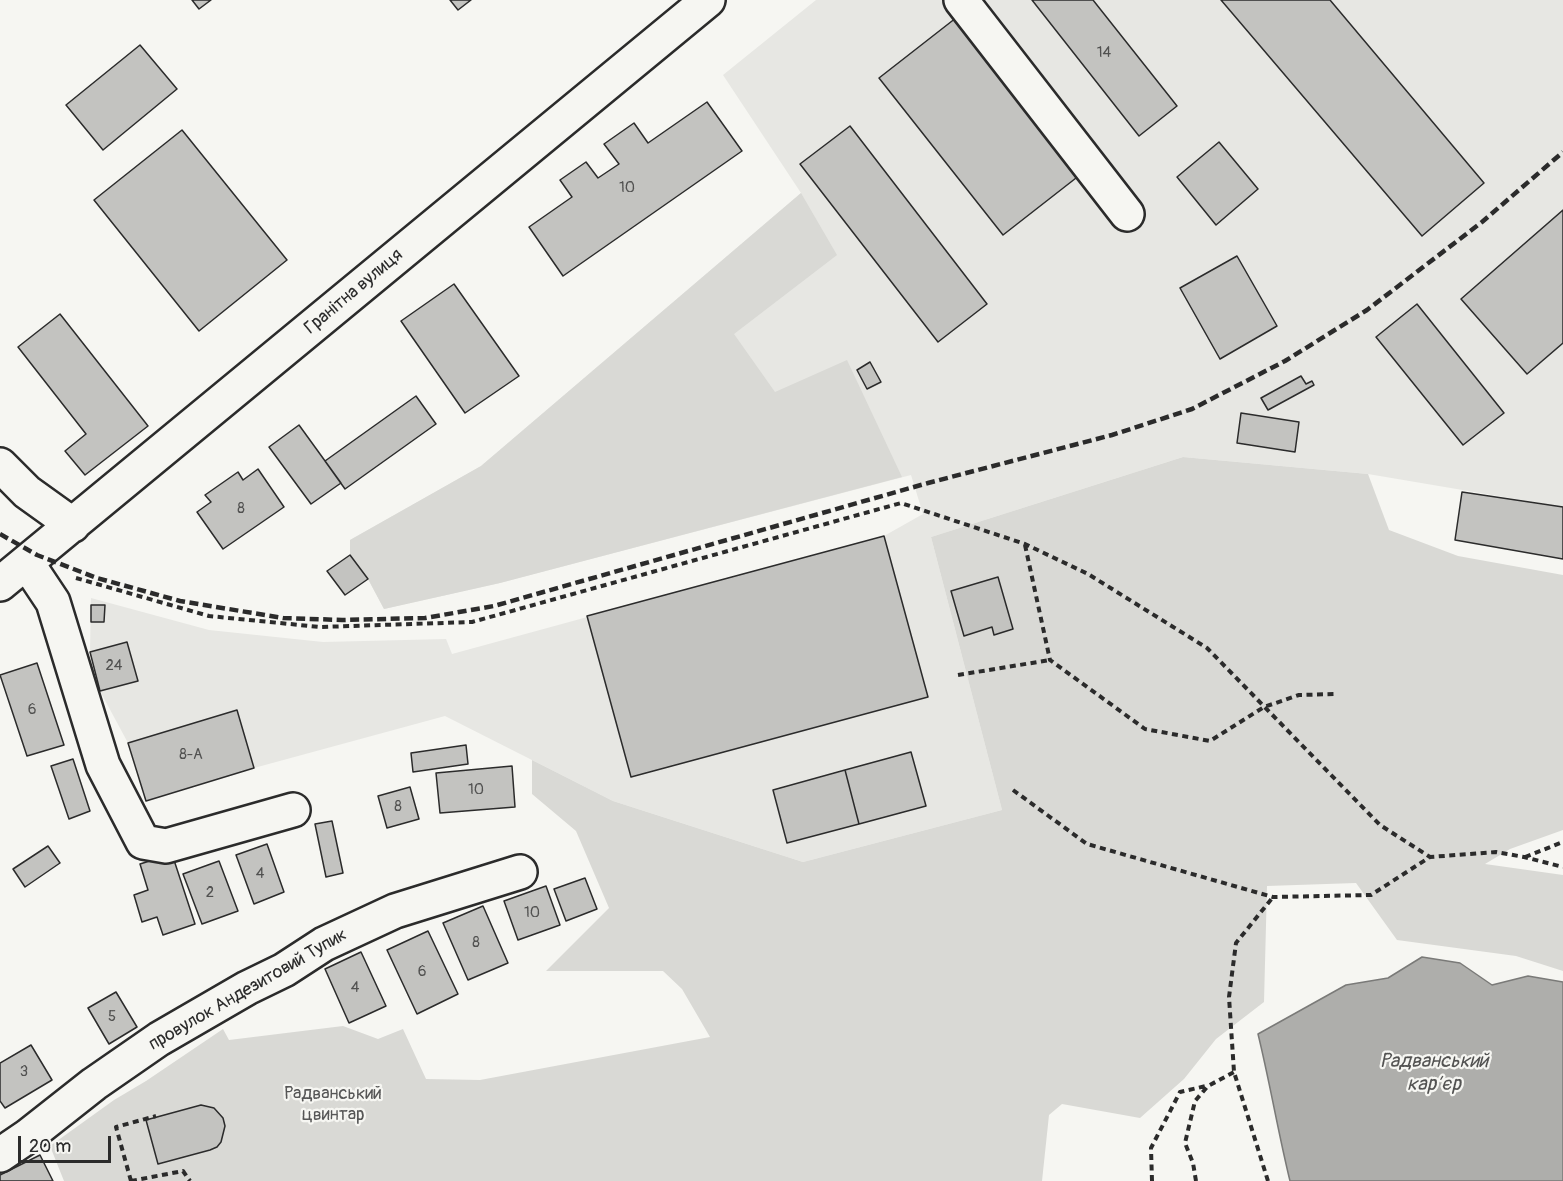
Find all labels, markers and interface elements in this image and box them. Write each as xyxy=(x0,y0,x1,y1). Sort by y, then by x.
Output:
house number: 14 xyxy=(1097,44,1111,62)
house number: 10 xyxy=(619,179,635,197)
street label: Гранітна вулиця xyxy=(300,245,408,339)
house number: 8 xyxy=(237,500,245,518)
house number: 24 xyxy=(105,657,123,675)
house number: 6 xyxy=(28,701,36,719)
house number: 8-А xyxy=(179,746,203,764)
house number: 10 xyxy=(468,781,484,799)
house number: 8 xyxy=(394,798,402,816)
house number: 4 xyxy=(256,865,264,883)
house number: 2 xyxy=(206,884,214,902)
house number: 10 xyxy=(524,904,540,922)
street label: провулок Андезитовий Тупик xyxy=(145,924,351,1056)
house number: 8 xyxy=(472,934,480,952)
house number: 6 xyxy=(418,963,426,981)
house number: 4 xyxy=(351,979,359,997)
house number: 5 xyxy=(108,1008,116,1026)
water label: Радванський карʼєр xyxy=(1380,1050,1488,1097)
house number: 3 xyxy=(20,1063,28,1081)
park label: Радванський цвинтар xyxy=(284,1083,382,1126)
scale bar xyxy=(21,1124,114,1162)
text: 20 m xyxy=(29,1135,71,1158)

